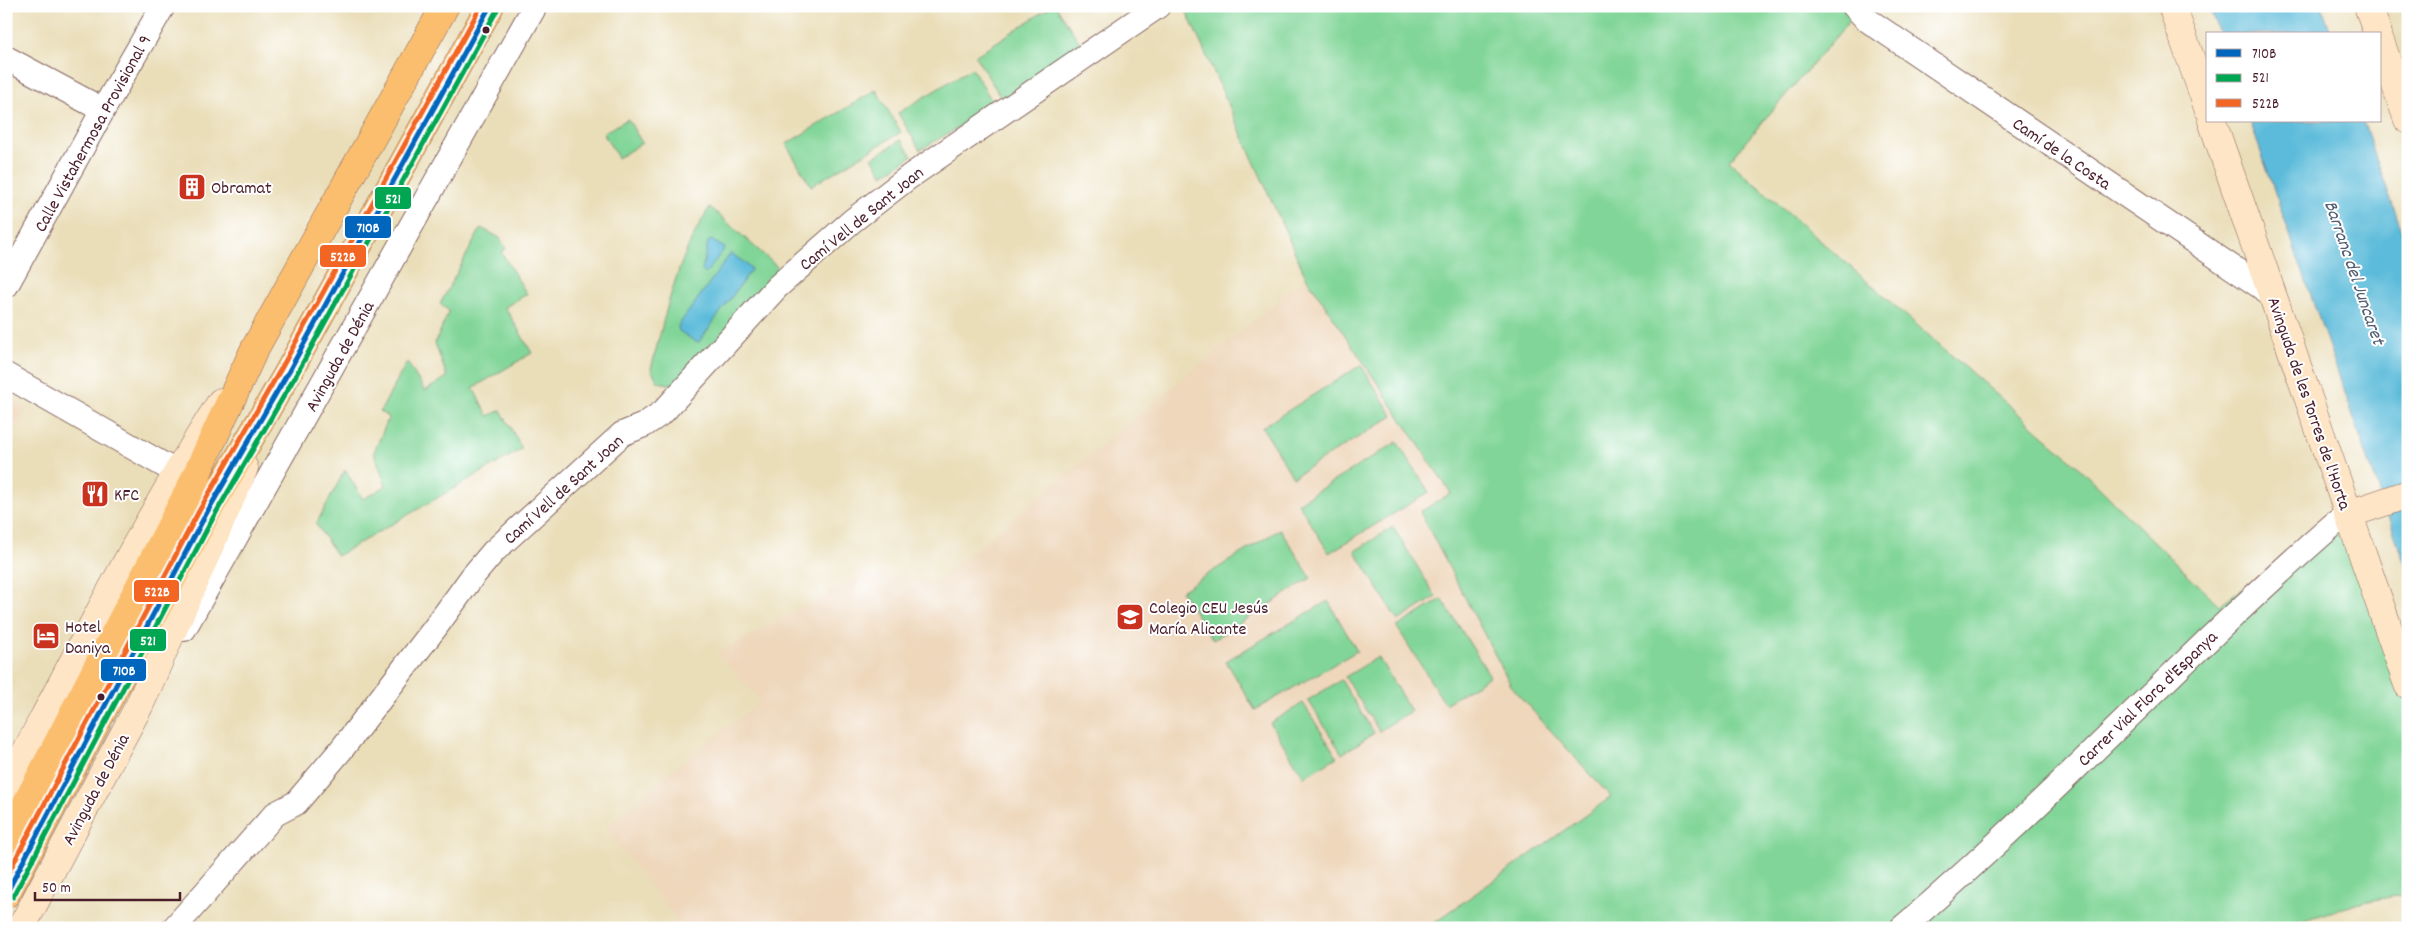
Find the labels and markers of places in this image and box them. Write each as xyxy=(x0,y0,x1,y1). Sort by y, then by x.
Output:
unlabelled marker xyxy=(481,25,491,35)
building icon: Obramat xyxy=(177,172,207,202)
place label: Obramat xyxy=(211,177,272,202)
restaurant icon: KFC xyxy=(80,479,110,509)
place label: KFC xyxy=(114,484,139,509)
place label: Colegio CEU Jesús María Alicante xyxy=(1149,597,1269,643)
school or university icon: Colegio CEU Jesús María Alicante xyxy=(1115,602,1145,632)
place label: Hotel Daniya xyxy=(65,616,111,662)
hotel icon: Hotel Daniya xyxy=(31,621,61,651)
unlabelled marker xyxy=(96,692,106,702)

